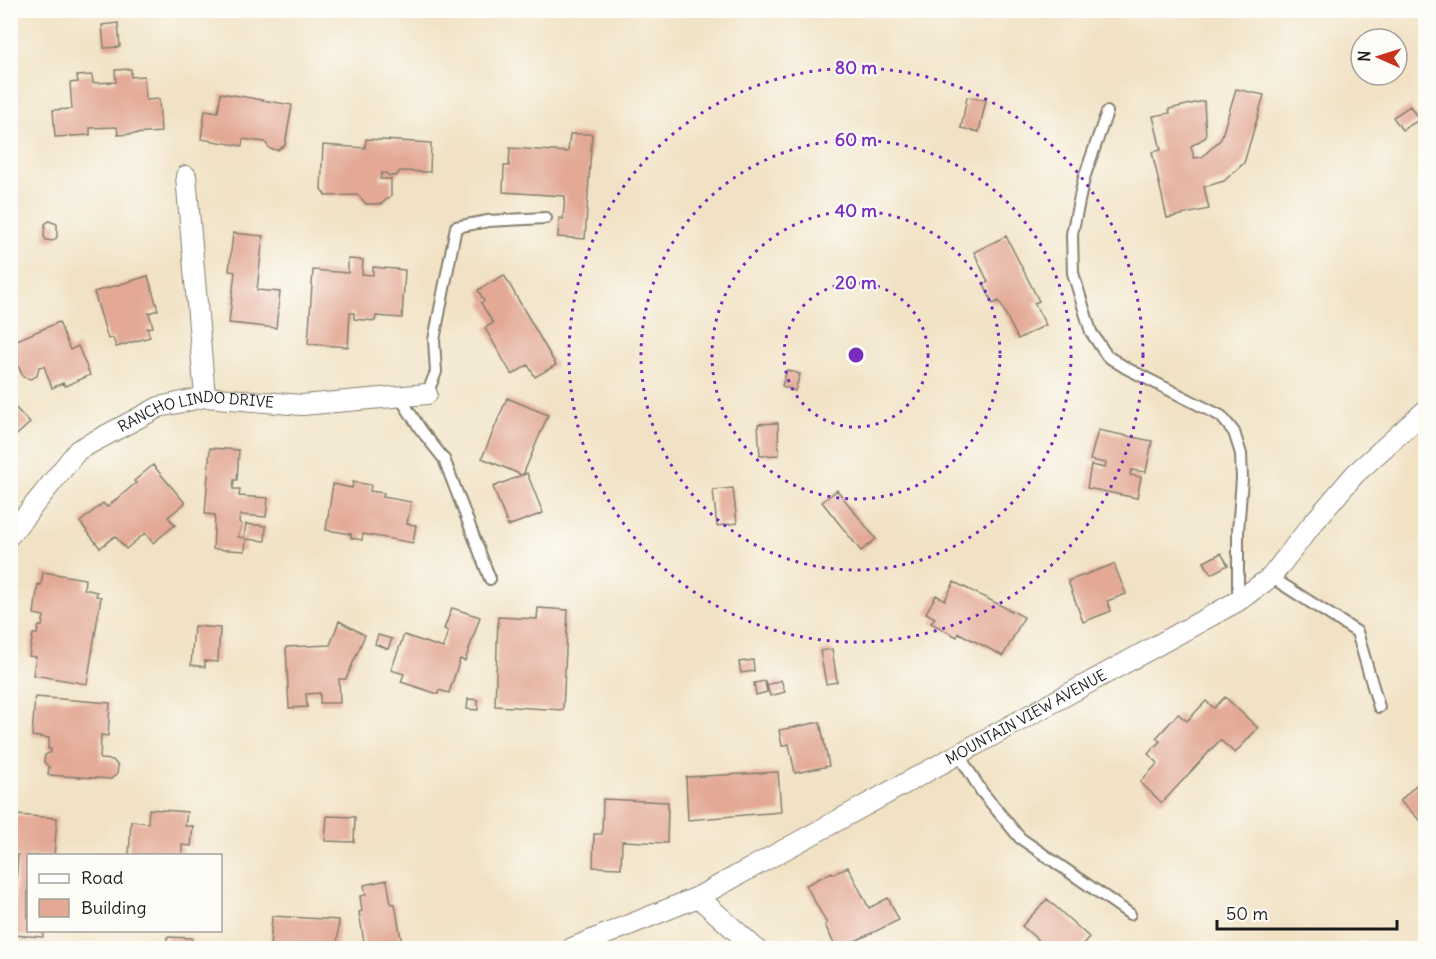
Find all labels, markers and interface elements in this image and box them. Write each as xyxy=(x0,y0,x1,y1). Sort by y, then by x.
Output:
north arrow xyxy=(1349,27,1409,87)
text: N xyxy=(1354,50,1374,62)
text: 80 m xyxy=(835,56,877,79)
text: 60 m xyxy=(835,128,877,151)
text: 40 m xyxy=(835,199,877,222)
text: 20 m xyxy=(835,271,877,294)
centre of rings xyxy=(846,345,866,365)
street label: RANCHO LINDO DRIVE xyxy=(114,387,275,436)
street label: MOUNTAIN VIEW AVENUE xyxy=(942,665,1110,768)
legend xyxy=(27,854,222,932)
text: Road xyxy=(81,866,124,889)
scale bar xyxy=(1217,893,1397,931)
text: Building xyxy=(81,896,146,919)
text: 50 m xyxy=(1226,902,1268,925)

